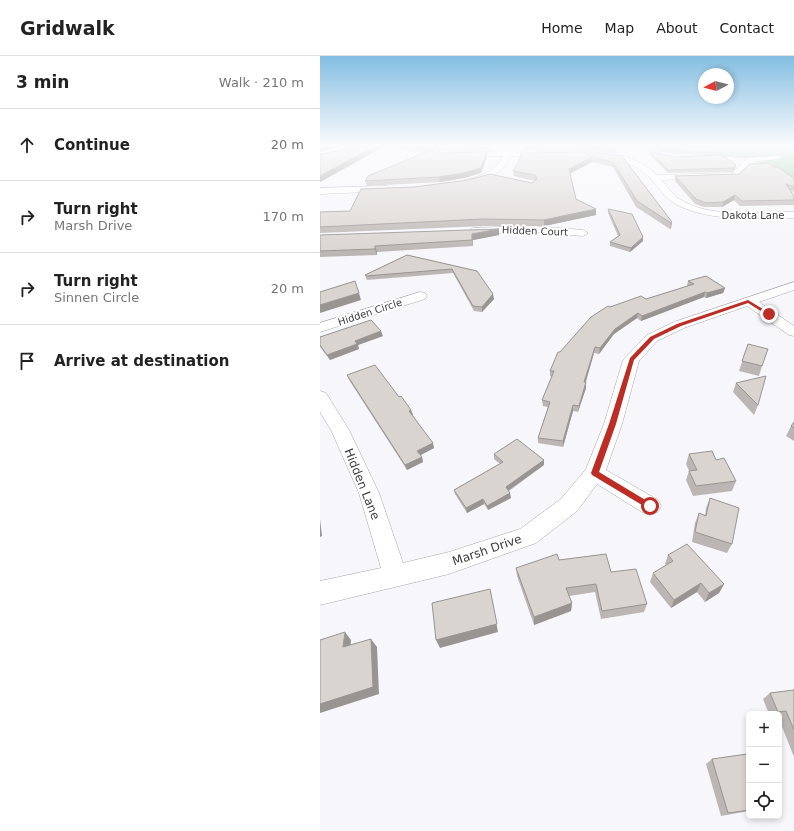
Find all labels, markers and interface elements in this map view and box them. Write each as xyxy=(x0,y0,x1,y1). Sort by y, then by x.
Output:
text: Gridwalk xyxy=(20,17,115,39)
text: Home xyxy=(541,20,583,36)
text: Map xyxy=(605,20,634,36)
text: About xyxy=(656,20,698,36)
text: Contact xyxy=(720,20,774,36)
north arrow xyxy=(698,68,734,104)
text: 3 min xyxy=(16,72,69,92)
text: Walk · 210 m xyxy=(219,75,304,90)
icon: ahead xyxy=(16,134,38,156)
text: Continue xyxy=(54,136,130,154)
text: 20 m xyxy=(271,137,304,152)
text: Turn right xyxy=(54,200,138,218)
icon: right xyxy=(16,206,38,228)
text: 170 m xyxy=(262,209,304,224)
street label: Dakota Lane xyxy=(722,210,784,221)
text: Marsh Drive xyxy=(54,218,132,233)
street label: Hidden Court xyxy=(502,224,568,238)
text: Turn right xyxy=(54,272,138,290)
icon: right xyxy=(16,278,38,300)
text: 20 m xyxy=(271,281,304,296)
text: Sinnen Circle xyxy=(54,290,139,305)
street label: Hidden Circle xyxy=(337,296,403,328)
route end xyxy=(760,305,778,323)
icon: arrive xyxy=(16,350,38,372)
text: Arrive at destination xyxy=(54,352,229,370)
street label: Hidden Lane xyxy=(341,446,383,522)
route start xyxy=(641,497,659,515)
street label: Marsh Drive xyxy=(451,532,523,568)
map controls xyxy=(746,711,782,819)
button: + xyxy=(746,711,782,747)
button: − xyxy=(746,747,782,783)
button: locate xyxy=(746,783,782,819)

